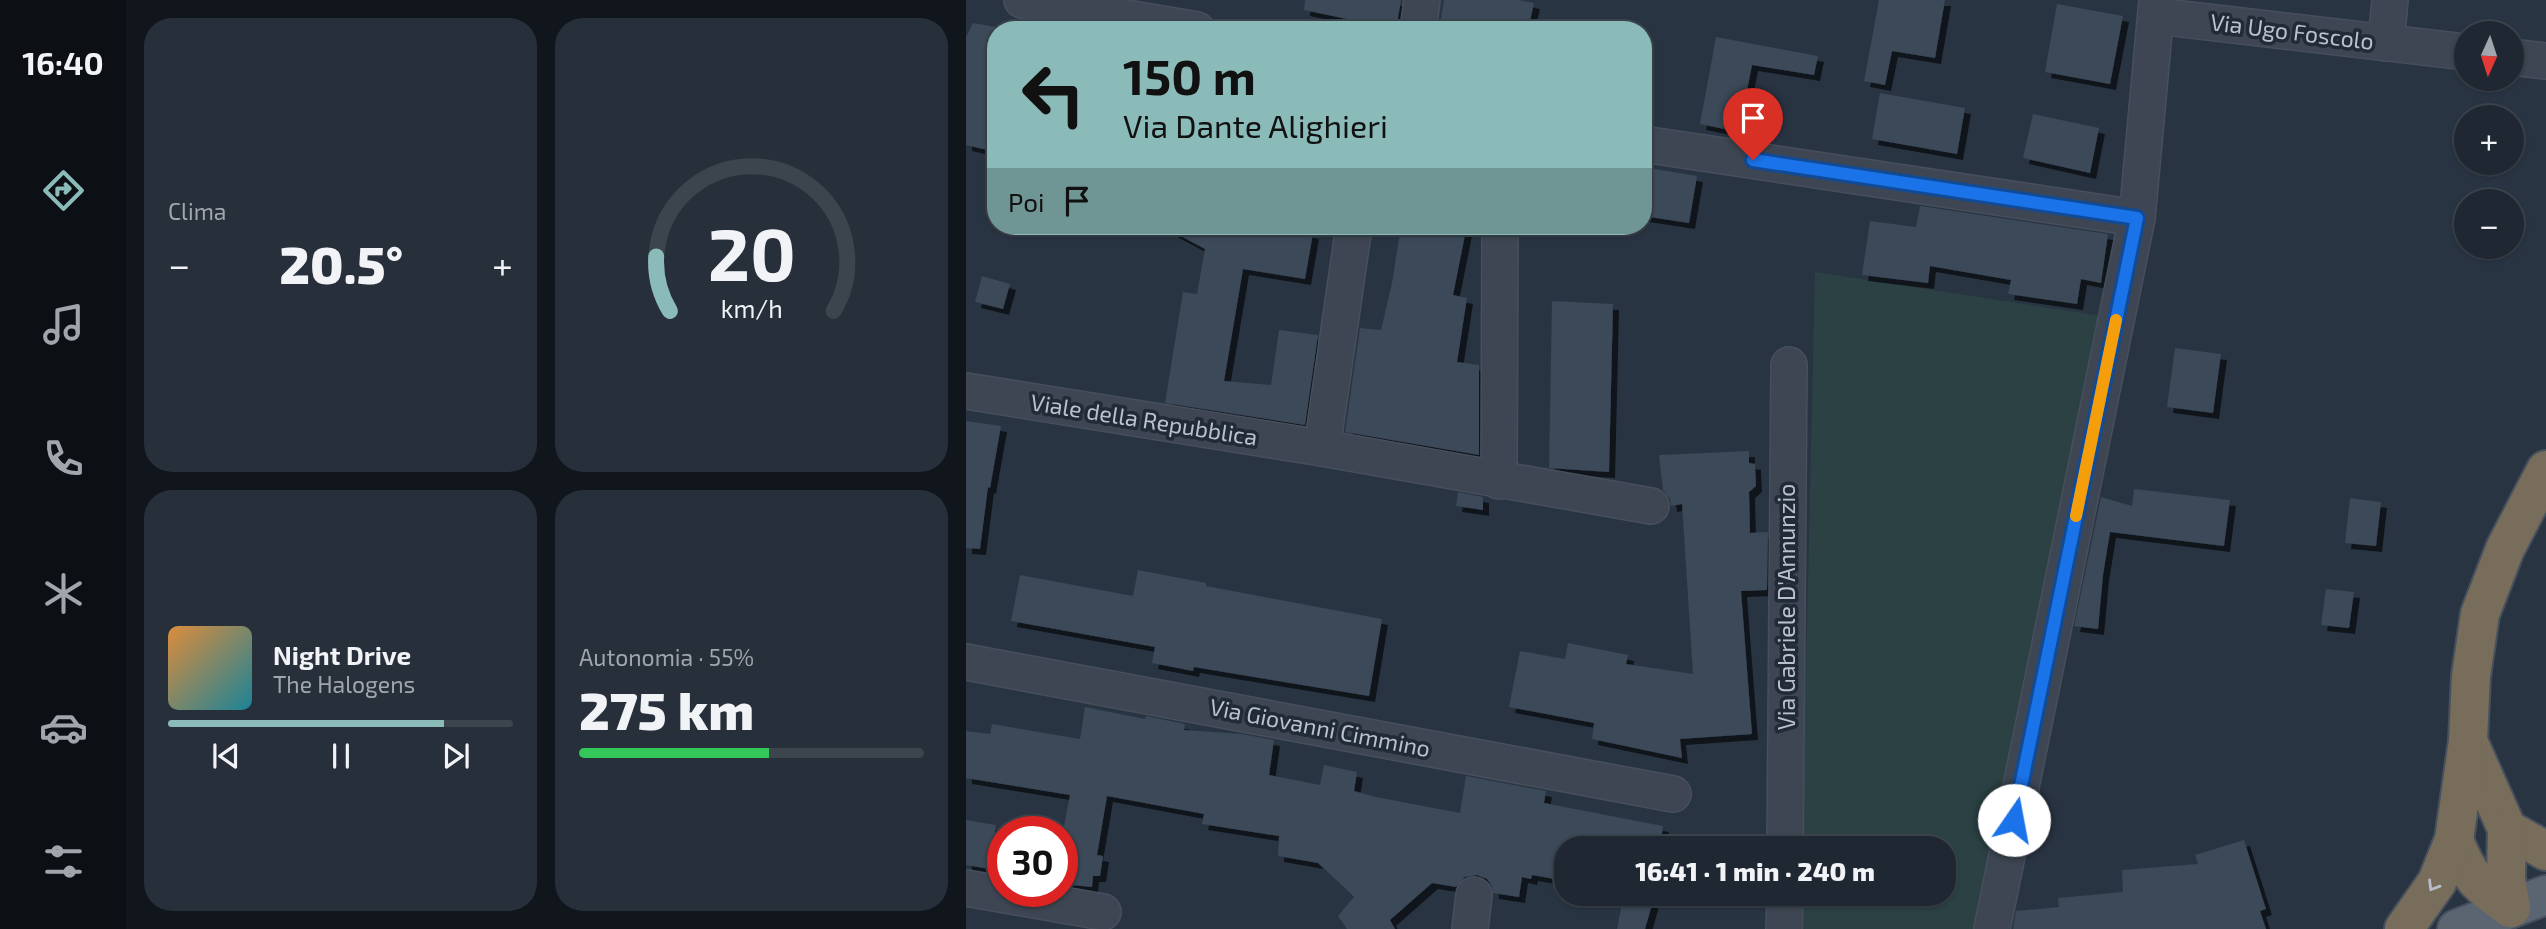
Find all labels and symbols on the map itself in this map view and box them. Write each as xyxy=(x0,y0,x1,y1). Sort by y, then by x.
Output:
street label: Via Ugo Foscolo xyxy=(2209,7,2375,55)
north arrow xyxy=(2454,21,2524,91)
pin xyxy=(1723,88,1783,160)
street label: Viale della Repubblica xyxy=(1029,387,1260,451)
street label: Via Gabriele D'Annunzio xyxy=(1772,484,1800,730)
street label: Via Giovanni Cimmino xyxy=(1208,692,1433,762)
position arrow xyxy=(1977,783,2051,857)
speed limit sign: 30 xyxy=(987,816,1078,907)
one-way arrow xyxy=(2429,879,2442,892)

